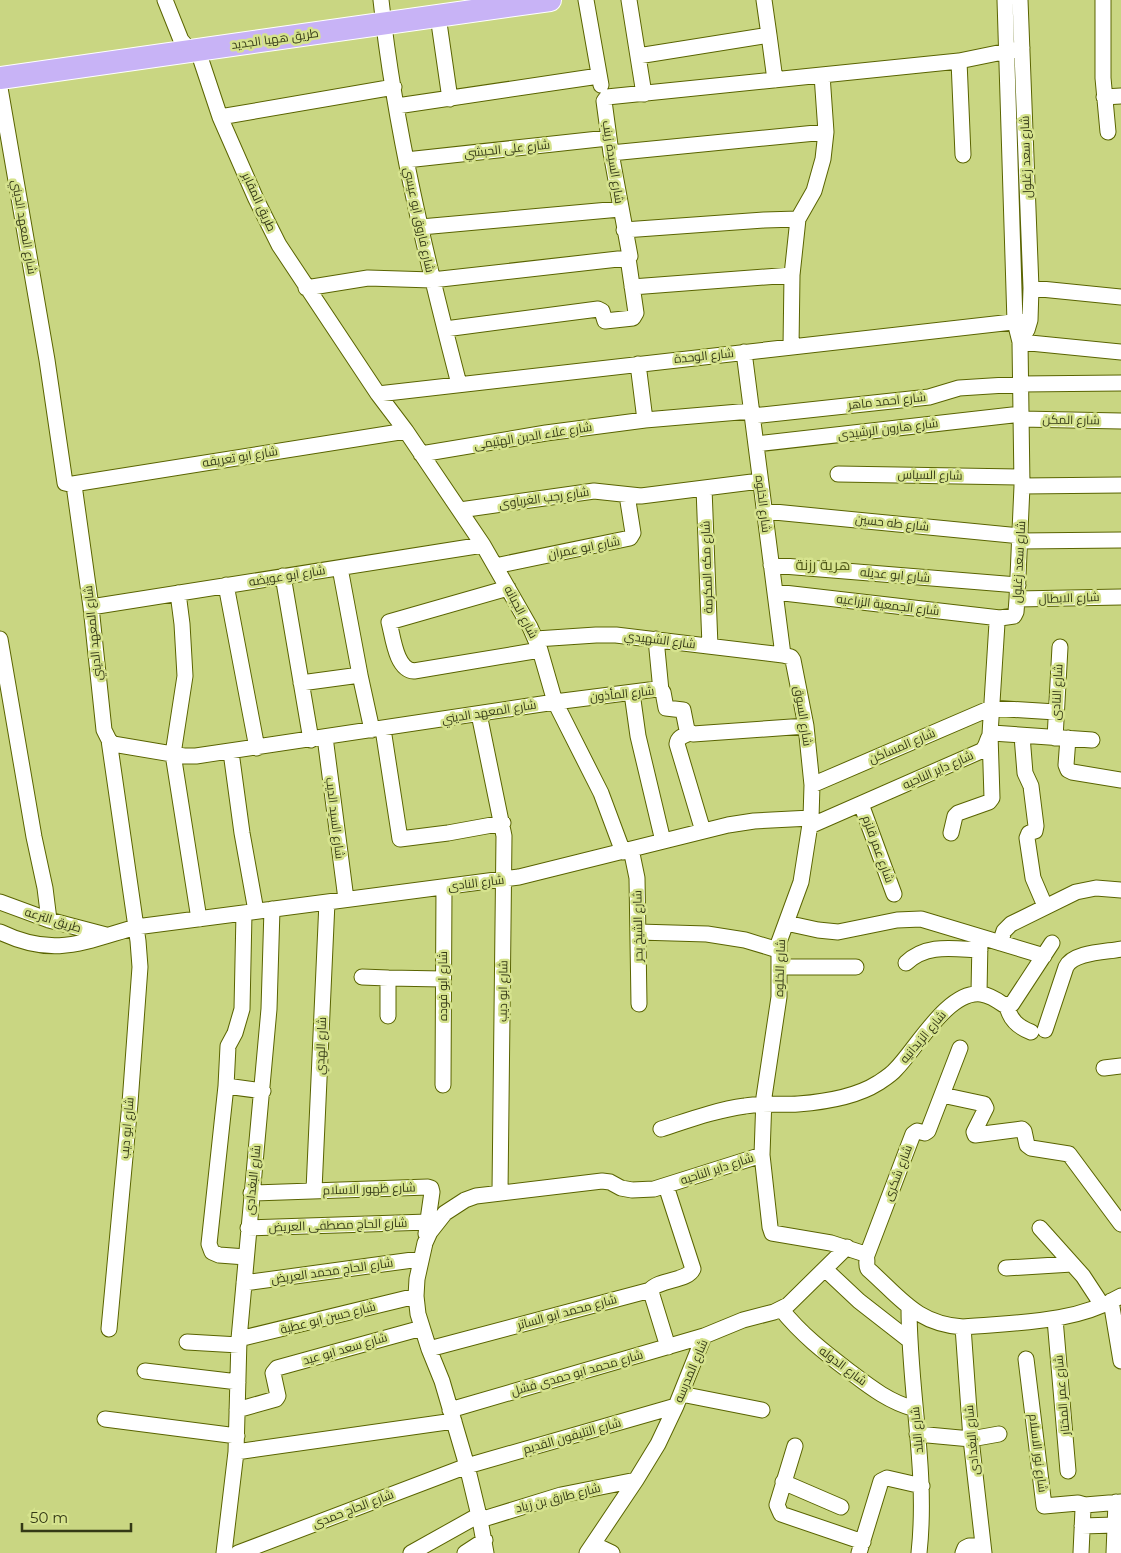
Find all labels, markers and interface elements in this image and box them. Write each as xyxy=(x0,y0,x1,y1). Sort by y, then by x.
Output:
street label: طريق ههيا الجديد xyxy=(230,25,320,52)
street label: شارع سعد زغلول xyxy=(1017,115,1035,198)
street label: شارع السيدة زينب xyxy=(599,119,627,205)
street label: شارع على الحبشي xyxy=(463,137,551,163)
street label: شارع فاروق ابو عيسي xyxy=(398,166,438,275)
street label: طريق المقابر xyxy=(239,169,280,234)
street label: شارع المعهد الديني xyxy=(6,179,40,276)
street label: شارع الوحدة xyxy=(673,345,735,367)
street label: شارع احمد ماهر xyxy=(846,389,927,413)
street label: شارع المكن xyxy=(1042,412,1100,429)
street label: شارع هارون الرشيدى xyxy=(837,415,939,443)
street label: شارع علاء الدين الهتيمى xyxy=(473,419,593,453)
street label: شارع ابو تعريفه xyxy=(201,443,279,471)
street label: شارع السياس xyxy=(897,466,963,484)
street label: شارع الخلوه xyxy=(752,474,774,534)
street label: شارع رجب الغرباوى xyxy=(498,484,590,512)
street label: شارع طه حسين xyxy=(854,511,930,535)
street label: شارع مكه المكرمة xyxy=(697,520,717,614)
street label: شارع سعد زغلول xyxy=(1009,520,1029,604)
street label: شارع ابو عمران xyxy=(547,533,621,563)
district label: هرية رزنة xyxy=(796,555,850,574)
street label: شارع ابو عويضه xyxy=(248,562,327,590)
street label: شارع ابو عديله xyxy=(859,564,931,586)
street label: شارع الجبانه xyxy=(500,583,542,641)
street label: شارع المعهد الديني xyxy=(80,584,108,681)
street label: شارع الابطال xyxy=(1038,589,1100,607)
street label: شارع الجمعية الزراعيه xyxy=(836,591,940,619)
street label: شارع الشهيدي xyxy=(623,628,697,654)
street label: شارع النادى xyxy=(1048,663,1066,721)
street label: شارع المأذون xyxy=(589,683,655,705)
street label: شارع السوق xyxy=(790,685,816,747)
street label: شارع المعهد الديني xyxy=(441,697,538,729)
street label: شارع المساكن xyxy=(866,725,938,767)
street label: شارع داير الناحيه xyxy=(900,747,976,793)
street label: شارع السيد الديب xyxy=(322,776,348,860)
street label: شارع عمر قلزم xyxy=(858,813,898,885)
street label: شارع النادى xyxy=(447,872,505,894)
street label: شارع الشيخ بحر xyxy=(629,890,647,963)
street label: طريق الترعه xyxy=(23,904,83,935)
street label: شارع الخلوه xyxy=(771,939,789,997)
street label: شارع ابو فوده xyxy=(435,951,451,1021)
street label: شارع ابو ديب xyxy=(494,960,512,1022)
street label: شارع الزيدانيه xyxy=(896,1007,950,1067)
street label: شارع الهدي xyxy=(312,1017,332,1075)
street label: شارع ابو ديب xyxy=(116,1096,138,1159)
street label: شارع شكرى xyxy=(880,1143,916,1203)
street label: شارع البغدادى xyxy=(241,1144,265,1216)
street label: شارع داير الناحيه xyxy=(678,1150,756,1188)
street label: شارع ظهور الاسلام xyxy=(322,1179,416,1199)
street label: شارع الحاج مصطفى العريض xyxy=(268,1215,408,1235)
street label: شارع الحاج محمد العريض xyxy=(270,1255,394,1287)
street label: شارع محمد ابو الساتر xyxy=(514,1291,619,1333)
street label: شارع حسن ابو عطية xyxy=(279,1298,377,1338)
street label: شارع سعد ابو عيد xyxy=(301,1329,389,1369)
street label: شارع المدرسه xyxy=(670,1337,712,1405)
street label: شارع الدوله xyxy=(816,1343,870,1389)
street label: شارع محمد ابو حمدى فشل xyxy=(509,1346,645,1400)
street label: شارع عمر المختار xyxy=(1051,1354,1074,1437)
street label: شارع البغدادى xyxy=(961,1404,983,1476)
street label: شارع البلد xyxy=(907,1406,927,1454)
street label: شارع نور الاسلام xyxy=(1025,1413,1051,1493)
street label: شارع التليفون القديم xyxy=(521,1414,623,1458)
street label: شارع طارق بن زياد xyxy=(514,1480,602,1516)
street label: شارع الحاج حمدى xyxy=(310,1486,396,1532)
scale bar xyxy=(22,1500,131,1532)
text: 50 m xyxy=(30,1508,68,1527)

